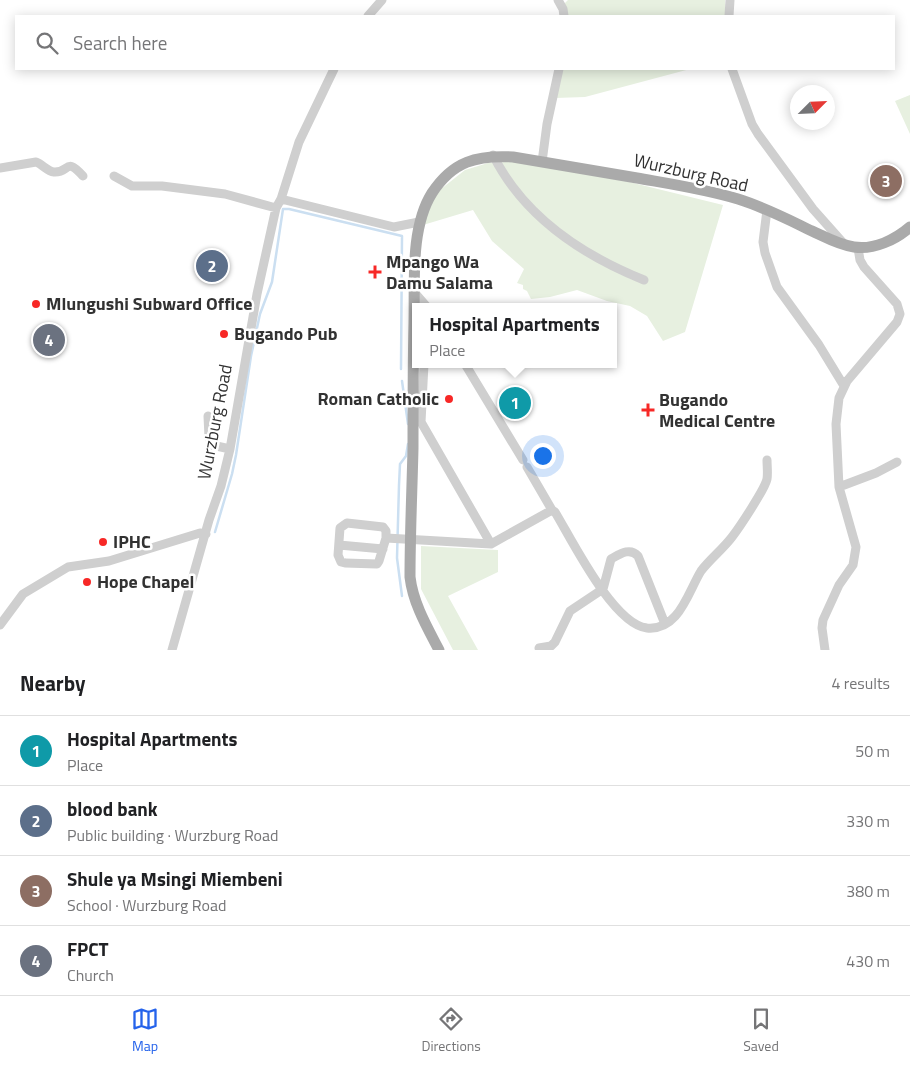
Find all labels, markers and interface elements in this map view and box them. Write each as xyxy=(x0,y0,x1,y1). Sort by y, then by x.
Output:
search box xyxy=(15,15,895,70)
text: Search here xyxy=(73,28,167,57)
icon: search xyxy=(33,29,61,57)
north arrow xyxy=(790,85,835,130)
street label: Wurzburg Road xyxy=(631,146,751,199)
pin: 3 xyxy=(870,162,902,200)
pin: 2 xyxy=(196,247,228,285)
place label: Mpango Wa Damu Salama xyxy=(386,248,493,296)
marker: Mpango Wa Damu Salama xyxy=(368,265,382,279)
place label: Mlungushi Subward Office xyxy=(46,290,252,317)
marker: Mlungushi Subward Office xyxy=(30,298,42,310)
popup xyxy=(412,303,617,368)
text: Hospital Apartments xyxy=(429,309,600,338)
place label: Bugando Pub xyxy=(234,320,338,347)
pin: 4 xyxy=(33,321,65,359)
marker: Bugando Pub xyxy=(218,328,230,340)
text: Place xyxy=(429,338,465,362)
street label: Wurzburg Road xyxy=(190,362,239,482)
pin: 1 xyxy=(499,384,531,422)
place label: Roman Catholic xyxy=(318,385,439,412)
place label: Bugando Medical Centre xyxy=(659,386,775,434)
marker: Roman Catholic xyxy=(443,393,455,405)
marker: Bugando Medical Centre xyxy=(641,403,655,417)
your location xyxy=(530,443,556,469)
place label: IPHC xyxy=(113,528,151,555)
marker: IPHC xyxy=(97,536,109,548)
place label: Hope Chapel xyxy=(97,568,194,595)
marker: Hope Chapel xyxy=(81,576,93,588)
text: Nearby xyxy=(20,667,85,699)
text: 4 results xyxy=(831,671,890,695)
text: Hospital Apartments xyxy=(67,724,238,753)
text: 1 xyxy=(32,739,40,763)
text: 50 m xyxy=(855,739,890,763)
text: Place xyxy=(67,753,103,777)
text: blood bank xyxy=(67,794,158,823)
text: 2 xyxy=(32,809,40,833)
text: 330 m xyxy=(846,809,890,833)
text: Public building · Wurzburg Road xyxy=(67,823,279,847)
text: Shule ya Msingi Miembeni xyxy=(67,864,283,893)
text: 3 xyxy=(32,879,40,903)
text: 380 m xyxy=(846,879,890,903)
text: School · Wurzburg Road xyxy=(67,893,226,917)
text: FPCT xyxy=(67,934,109,963)
text: 4 xyxy=(32,949,40,973)
text: 430 m xyxy=(846,949,890,973)
text: Church xyxy=(67,963,114,987)
tab: Map xyxy=(131,1005,159,1056)
tab: Directions xyxy=(421,1005,481,1056)
tab: Saved xyxy=(743,1005,779,1056)

